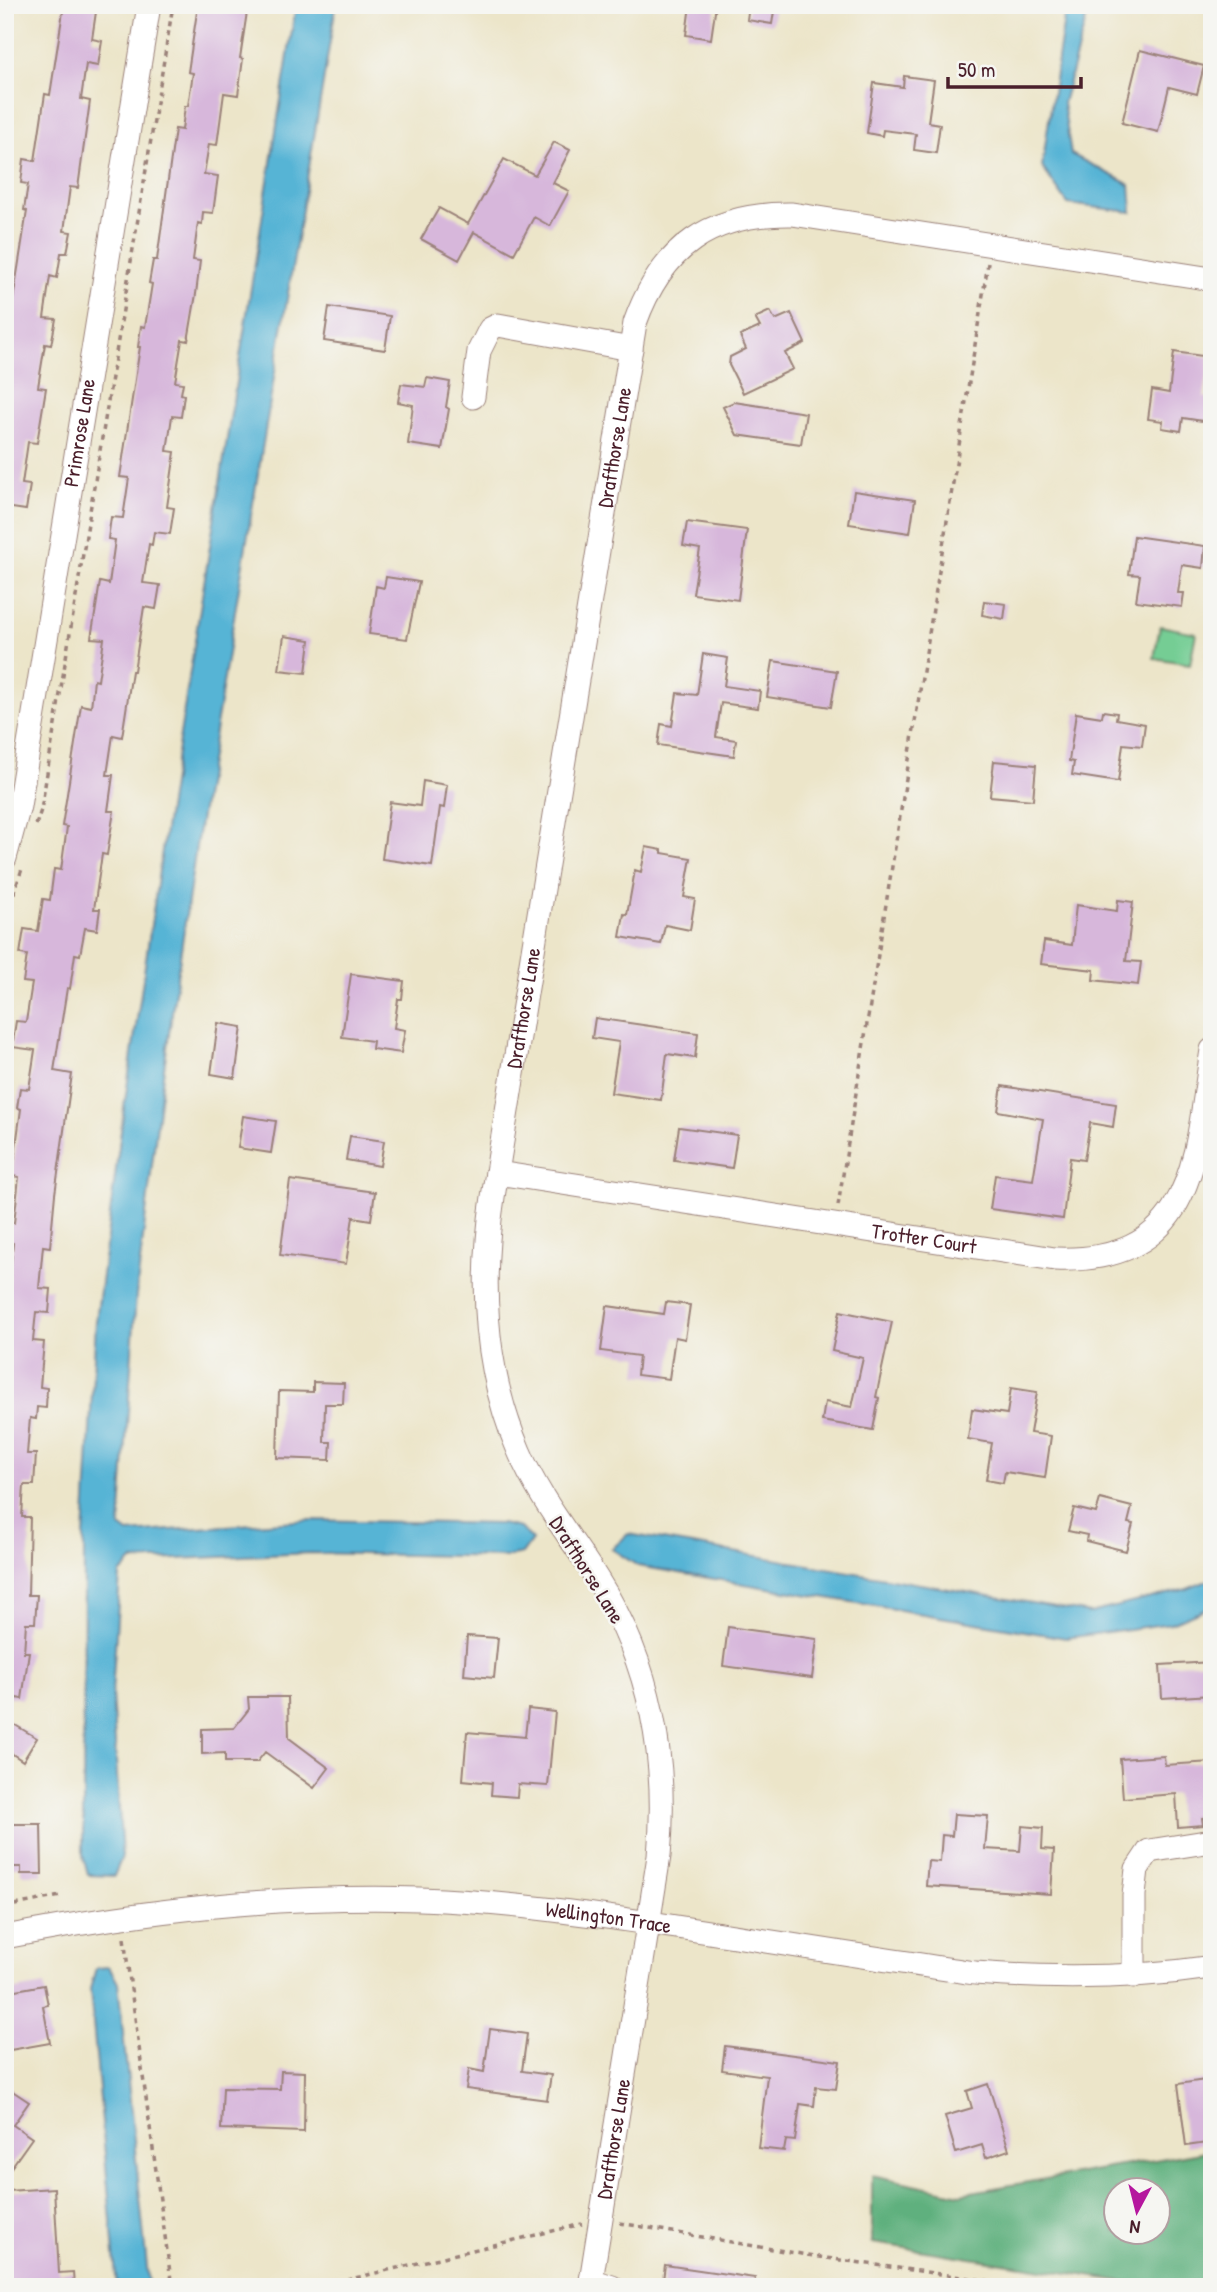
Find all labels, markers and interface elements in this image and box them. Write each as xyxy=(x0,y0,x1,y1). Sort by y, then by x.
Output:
scale bar xyxy=(948,46,1080,90)
text: 50 m xyxy=(958,55,995,84)
street label: Primrose Lane xyxy=(56,377,102,489)
street label: Drafthorse Lane xyxy=(590,385,638,510)
street label: Drafthorse Lane xyxy=(499,946,547,1070)
street label: Trotter Court xyxy=(870,1216,979,1261)
street label: Drafthorse Lane xyxy=(543,1510,632,1629)
street label: Wellington Trace xyxy=(544,1894,673,1940)
street label: Drafthorse Lane xyxy=(589,2076,637,2201)
north arrow xyxy=(1102,2176,1172,2246)
text: N xyxy=(1128,2214,1142,2241)

